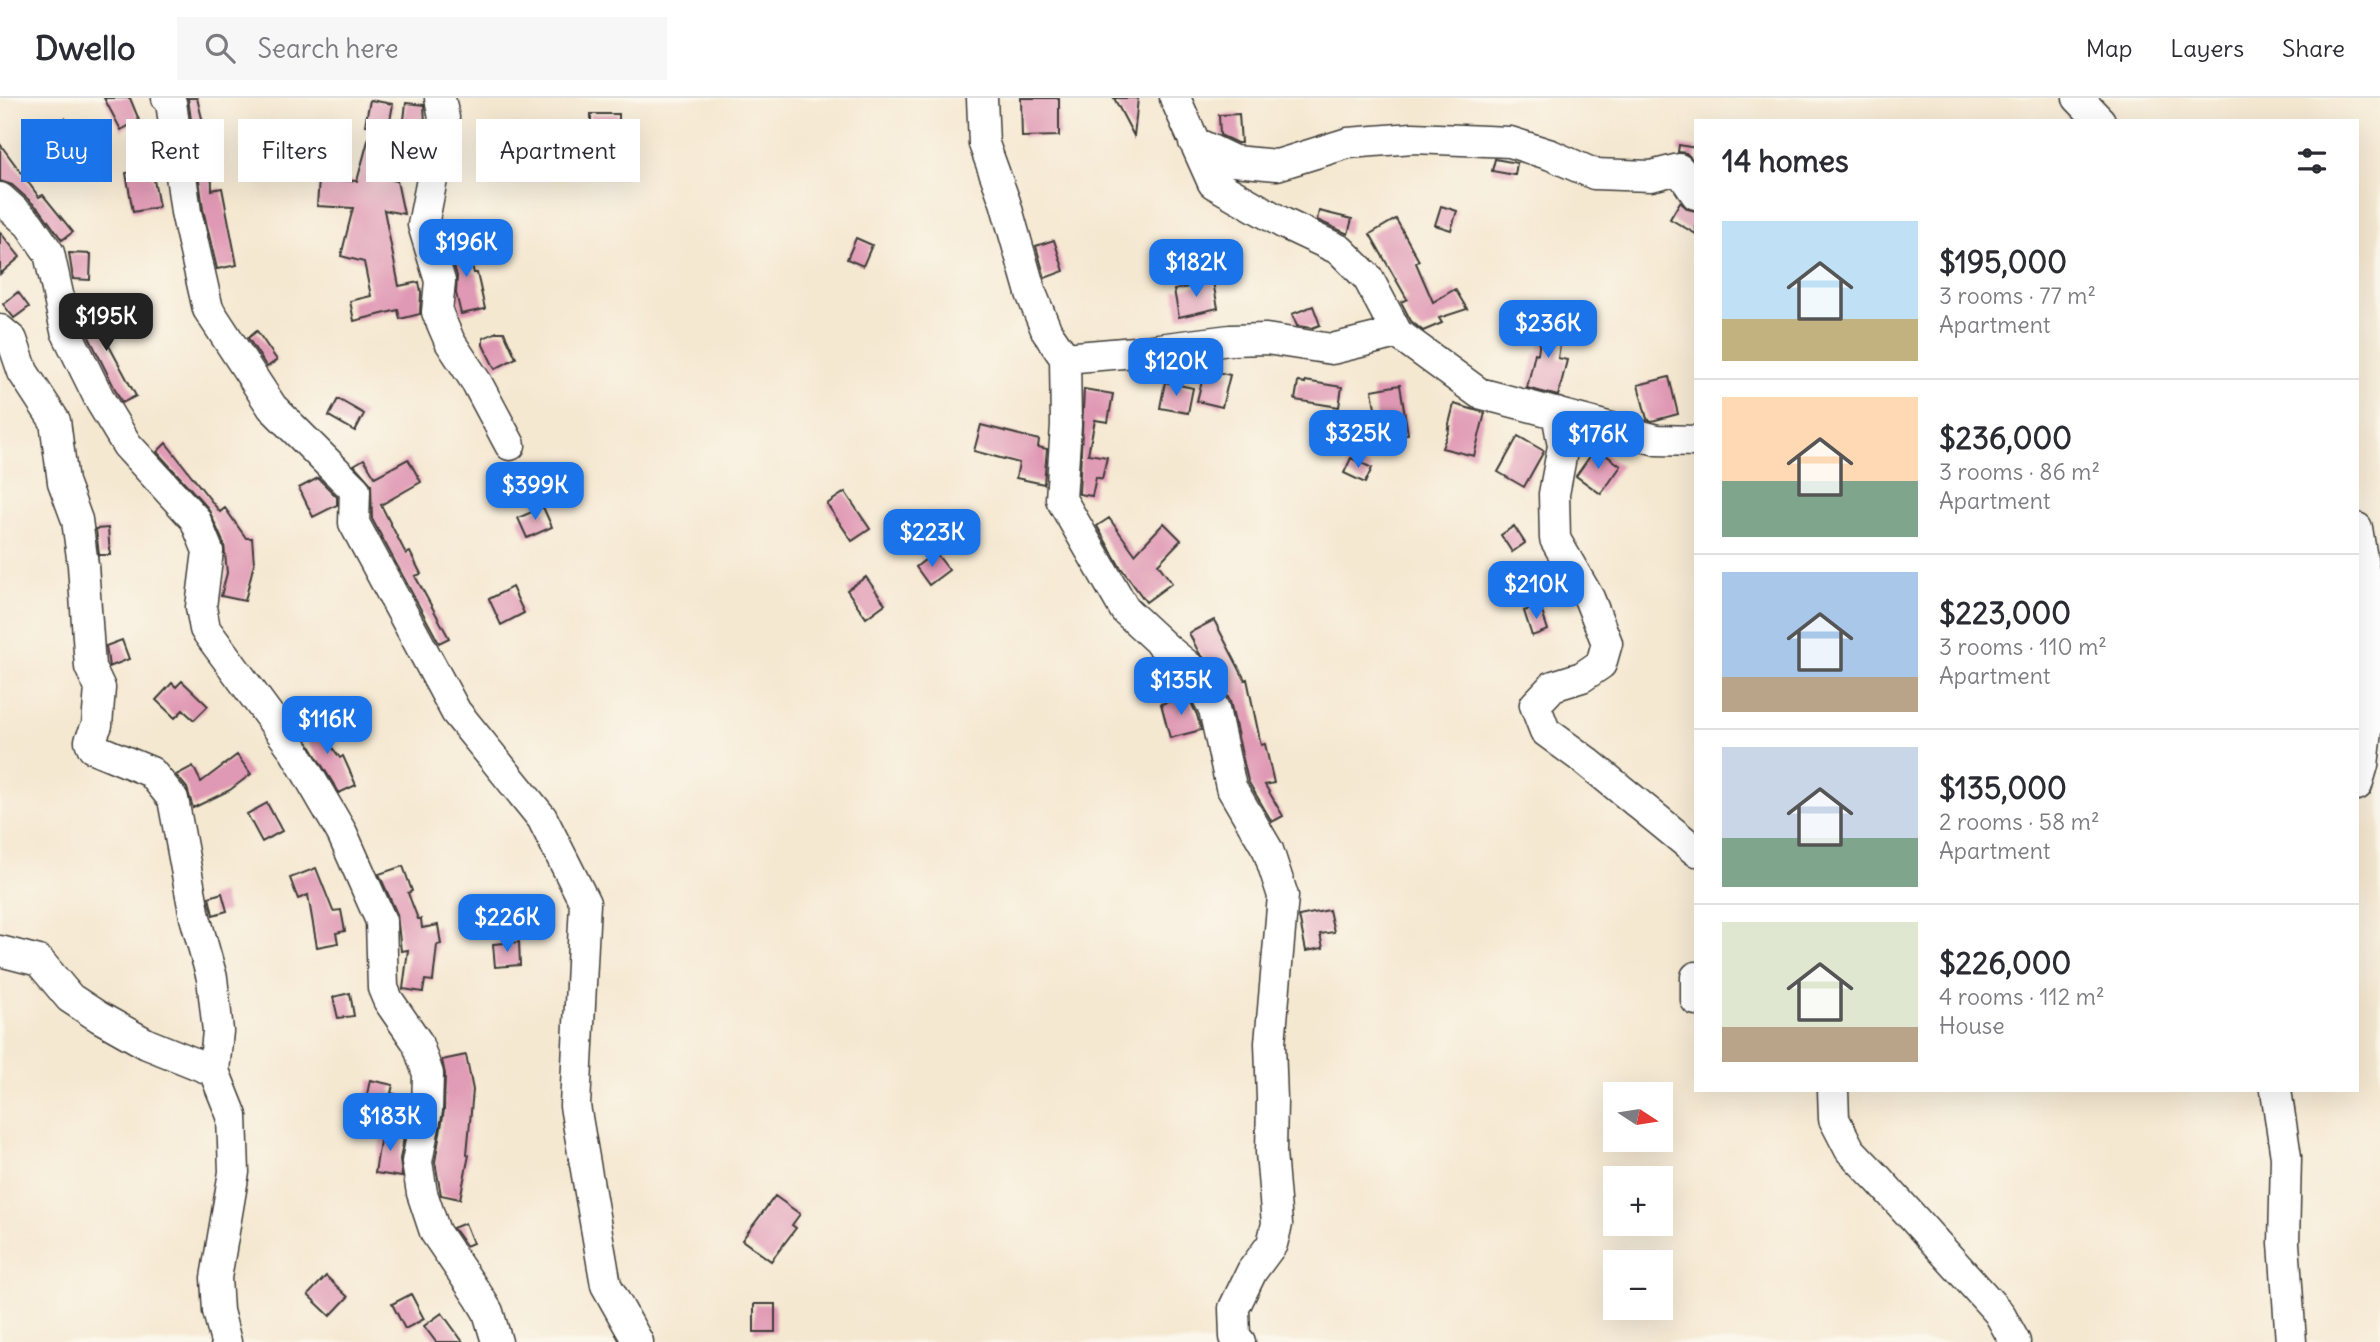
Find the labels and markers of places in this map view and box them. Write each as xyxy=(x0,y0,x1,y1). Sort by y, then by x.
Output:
pin: $196K xyxy=(417,220,515,279)
pin: $182K xyxy=(1147,240,1245,299)
pin: $195K xyxy=(57,294,155,353)
pin: $236K xyxy=(1499,300,1597,360)
pin: $120K xyxy=(1127,338,1225,398)
pin: $325K xyxy=(1309,410,1407,470)
pin: $176K xyxy=(1549,412,1647,471)
pin: $399K xyxy=(486,462,584,522)
pin: $223K xyxy=(883,510,981,569)
pin: $210K xyxy=(1487,561,1585,621)
pin: $135K xyxy=(1132,658,1230,717)
pin: $116K xyxy=(278,696,376,756)
pin: $226K xyxy=(458,894,556,954)
pin: $183K xyxy=(341,1094,439,1153)

